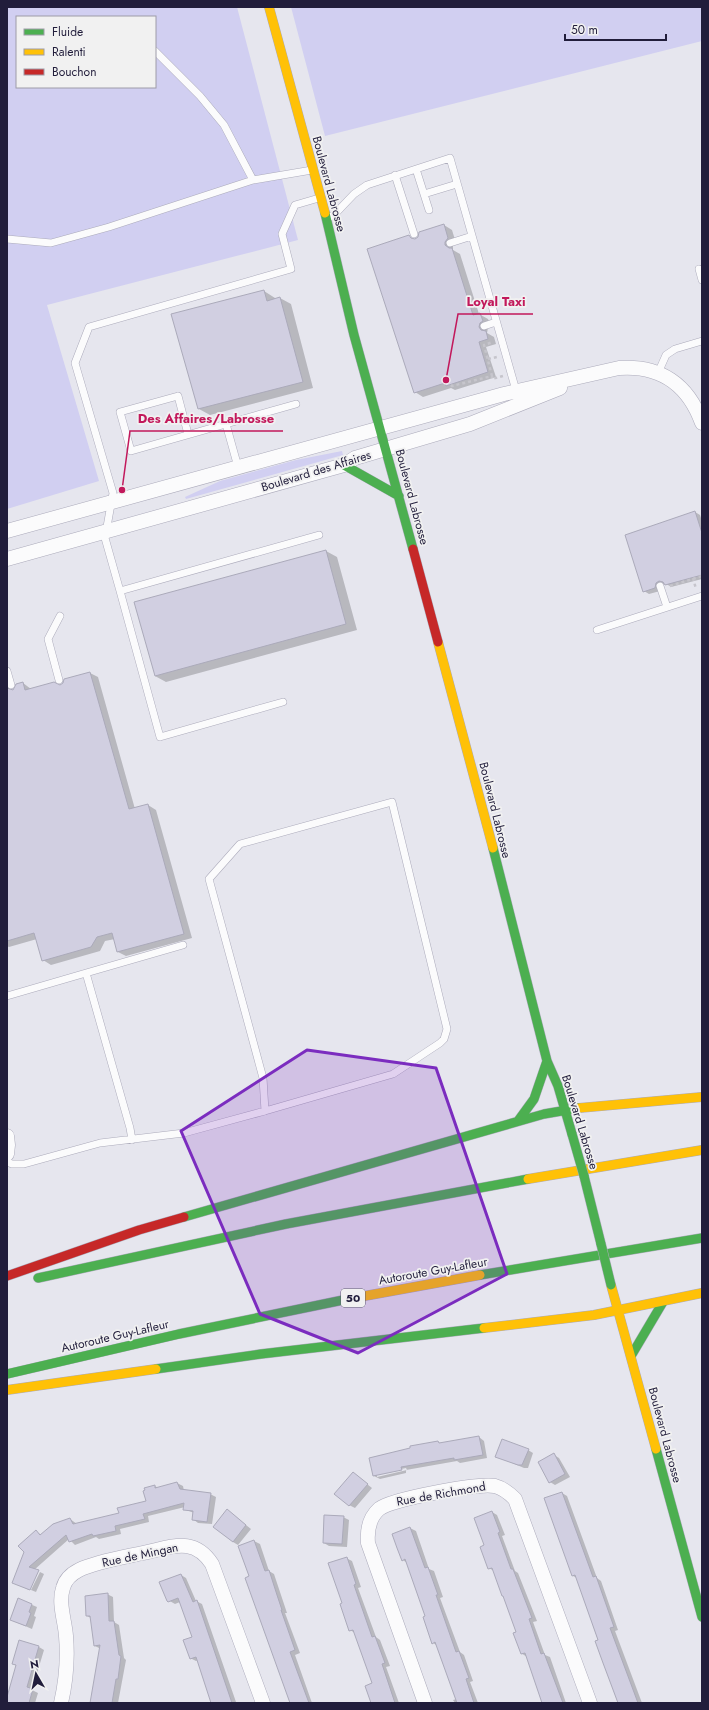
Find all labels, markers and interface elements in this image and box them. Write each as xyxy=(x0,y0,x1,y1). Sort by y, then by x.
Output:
legend xyxy=(16,16,156,88)
scale bar xyxy=(565,16,666,42)
text: 50 m xyxy=(571,21,598,39)
text: Fluide xyxy=(52,23,83,41)
text: Ralenti xyxy=(52,43,86,61)
text: Bouchon xyxy=(52,63,96,81)
street label: Boulevard Labrosse xyxy=(308,134,350,234)
callout: Loyal Taxi xyxy=(458,289,533,314)
text: Loyal Taxi xyxy=(466,292,526,311)
callout: Des Affaires/Labrosse xyxy=(130,406,283,431)
text: Des Affaires/Labrosse xyxy=(138,409,275,428)
street label: Boulevard des Affaires xyxy=(259,446,373,496)
street label: Boulevard Labrosse xyxy=(391,447,433,547)
street label: Boulevard Labrosse xyxy=(474,760,516,860)
street label: Boulevard Labrosse xyxy=(557,1072,603,1172)
street label: Autoroute Guy-Lafleur xyxy=(377,1252,490,1289)
road number: 50 xyxy=(341,1289,365,1307)
street label: Autoroute Guy-Lafleur xyxy=(59,1315,172,1357)
street label: Boulevard Labrosse xyxy=(644,1385,686,1485)
street label: Rue de Richmond xyxy=(395,1477,487,1511)
street label: Rue de Mingan xyxy=(100,1538,180,1572)
north arrow xyxy=(16,1654,56,1694)
text: N xyxy=(29,1656,40,1673)

